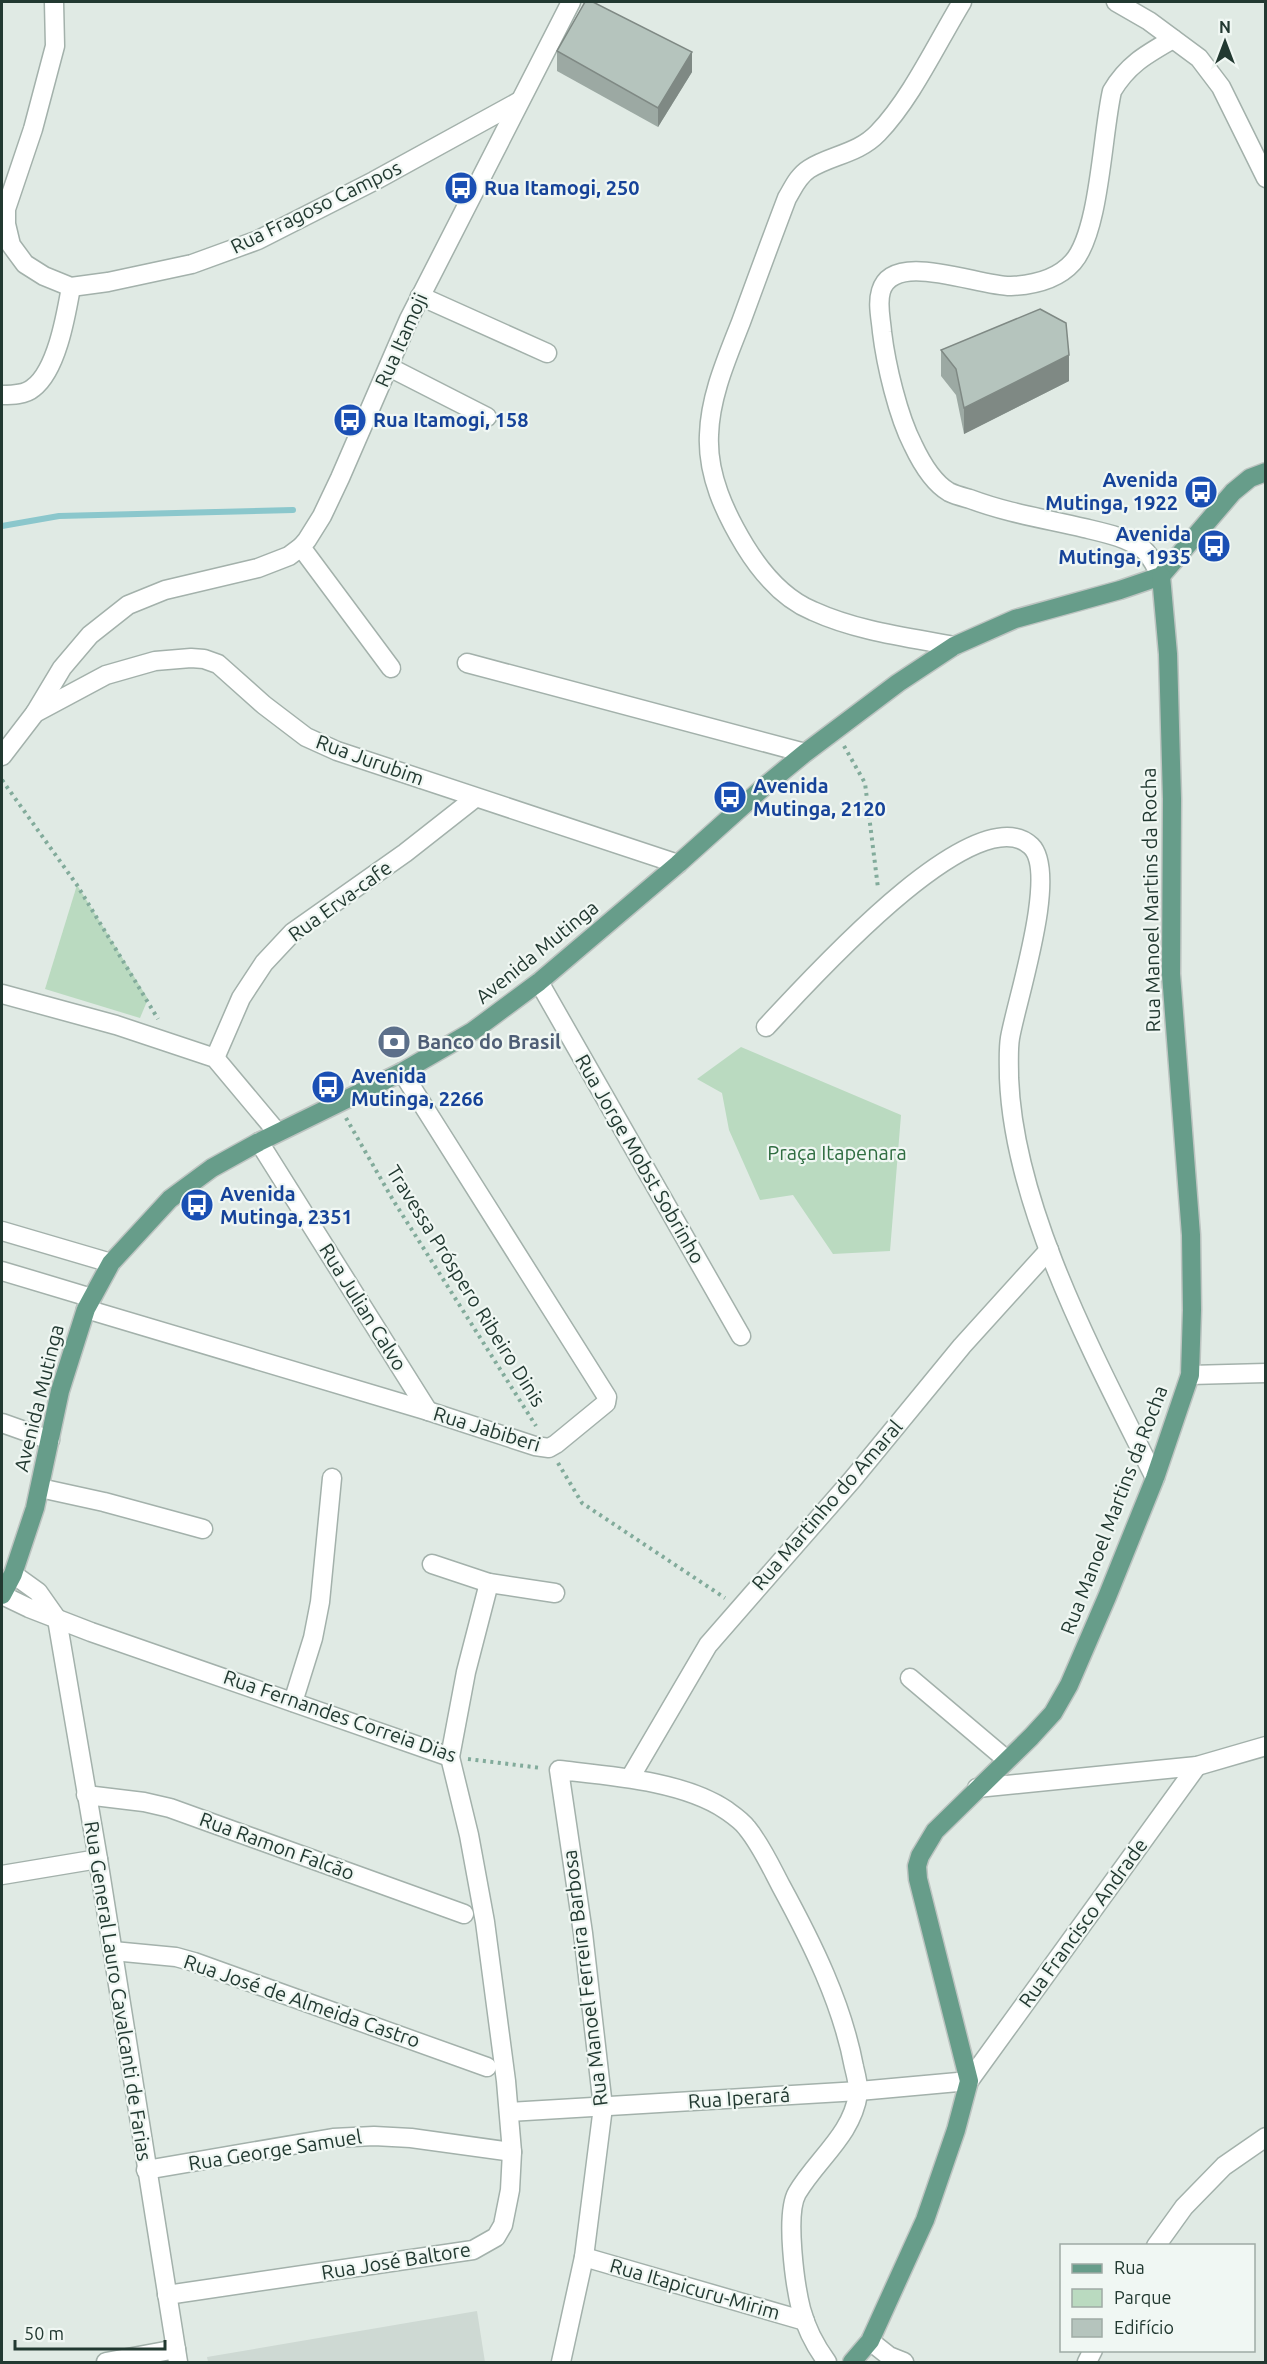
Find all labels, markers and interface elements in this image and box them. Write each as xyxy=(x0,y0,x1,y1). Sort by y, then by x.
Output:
north arrow xyxy=(1195,12,1255,72)
text: N xyxy=(1219,18,1231,36)
street label: Rua Fragoso Campos xyxy=(227,155,405,258)
bus stop icon: Rua Itamogi, 250 xyxy=(443,170,479,206)
place label: Rua Itamogi, 250 xyxy=(484,176,640,199)
street label: Rua Itamoji xyxy=(370,289,432,390)
bus stop icon: Rua Itamogi, 158 xyxy=(332,402,368,438)
place label: Rua Itamogi, 158 xyxy=(373,408,529,431)
place label: Avenida Mutinga, 1922 xyxy=(1045,468,1178,514)
bus stop icon: Avenida Mutinga, 1922 xyxy=(1183,474,1219,510)
place label: Avenida Mutinga, 1935 xyxy=(1058,522,1191,568)
bus stop icon: Avenida Mutinga, 1935 xyxy=(1196,528,1232,564)
street label: Rua Jurubim xyxy=(313,729,427,790)
street label: Rua Manoel Martins da Rocha xyxy=(1137,767,1164,1033)
place label: Avenida Mutinga, 2120 xyxy=(753,774,886,820)
bus stop icon: Avenida Mutinga, 2120 xyxy=(712,779,748,815)
street label: Rua Erva-cafe xyxy=(284,855,396,946)
street label: Avenida Mutinga xyxy=(471,895,603,1008)
bank icon: Banco do Brasil xyxy=(376,1024,412,1060)
place label: Banco do Brasil xyxy=(417,1030,561,1053)
street label: Rua Jorge Mobst Sobrinho xyxy=(571,1050,710,1267)
place label: Avenida Mutinga, 2266 xyxy=(351,1064,484,1110)
bus stop icon: Avenida Mutinga, 2266 xyxy=(310,1069,346,1105)
park label: Praça Itapenara xyxy=(767,1141,907,1164)
street label: Travessa Próspero Ribeiro Dinis xyxy=(382,1161,550,1411)
place label: Avenida Mutinga, 2351 xyxy=(220,1182,353,1228)
bus stop icon: Avenida Mutinga, 2351 xyxy=(179,1187,215,1223)
street label: Rua Julian Calvo xyxy=(315,1239,412,1375)
street label: Avenida Mutinga xyxy=(9,1322,68,1474)
street label: Rua Manoel Martins da Rocha xyxy=(1055,1382,1172,1638)
street label: Rua Jabiberi xyxy=(431,1401,543,1456)
street label: Rua Martinho do Amaral xyxy=(747,1415,907,1594)
street label: Rua Fernandes Correia Dias xyxy=(221,1665,460,1766)
street label: Rua Ramon Falcão xyxy=(197,1807,358,1884)
street label: Rua General Lauro Cavalcanti de Farias xyxy=(80,1819,157,2162)
street label: Rua Francisco Andrade xyxy=(1014,1834,1152,2012)
street label: Rua Manoel Ferreira Barbosa xyxy=(557,1848,612,2108)
street label: Rua José de Almeida Castro xyxy=(181,1949,423,2052)
street label: Rua Iperará xyxy=(687,2082,791,2113)
street label: Rua George Samuel xyxy=(187,2124,363,2175)
street label: Rua José Baltore xyxy=(320,2237,472,2284)
legend xyxy=(1060,2244,1255,2352)
street label: Rua Itapicuru-Mirim xyxy=(607,2253,783,2324)
text: Rua xyxy=(1114,2257,1145,2277)
text: Parque xyxy=(1114,2287,1171,2307)
scale bar xyxy=(15,2313,165,2351)
text: Edifício xyxy=(1114,2317,1174,2337)
text: 50 m xyxy=(24,2323,64,2343)

